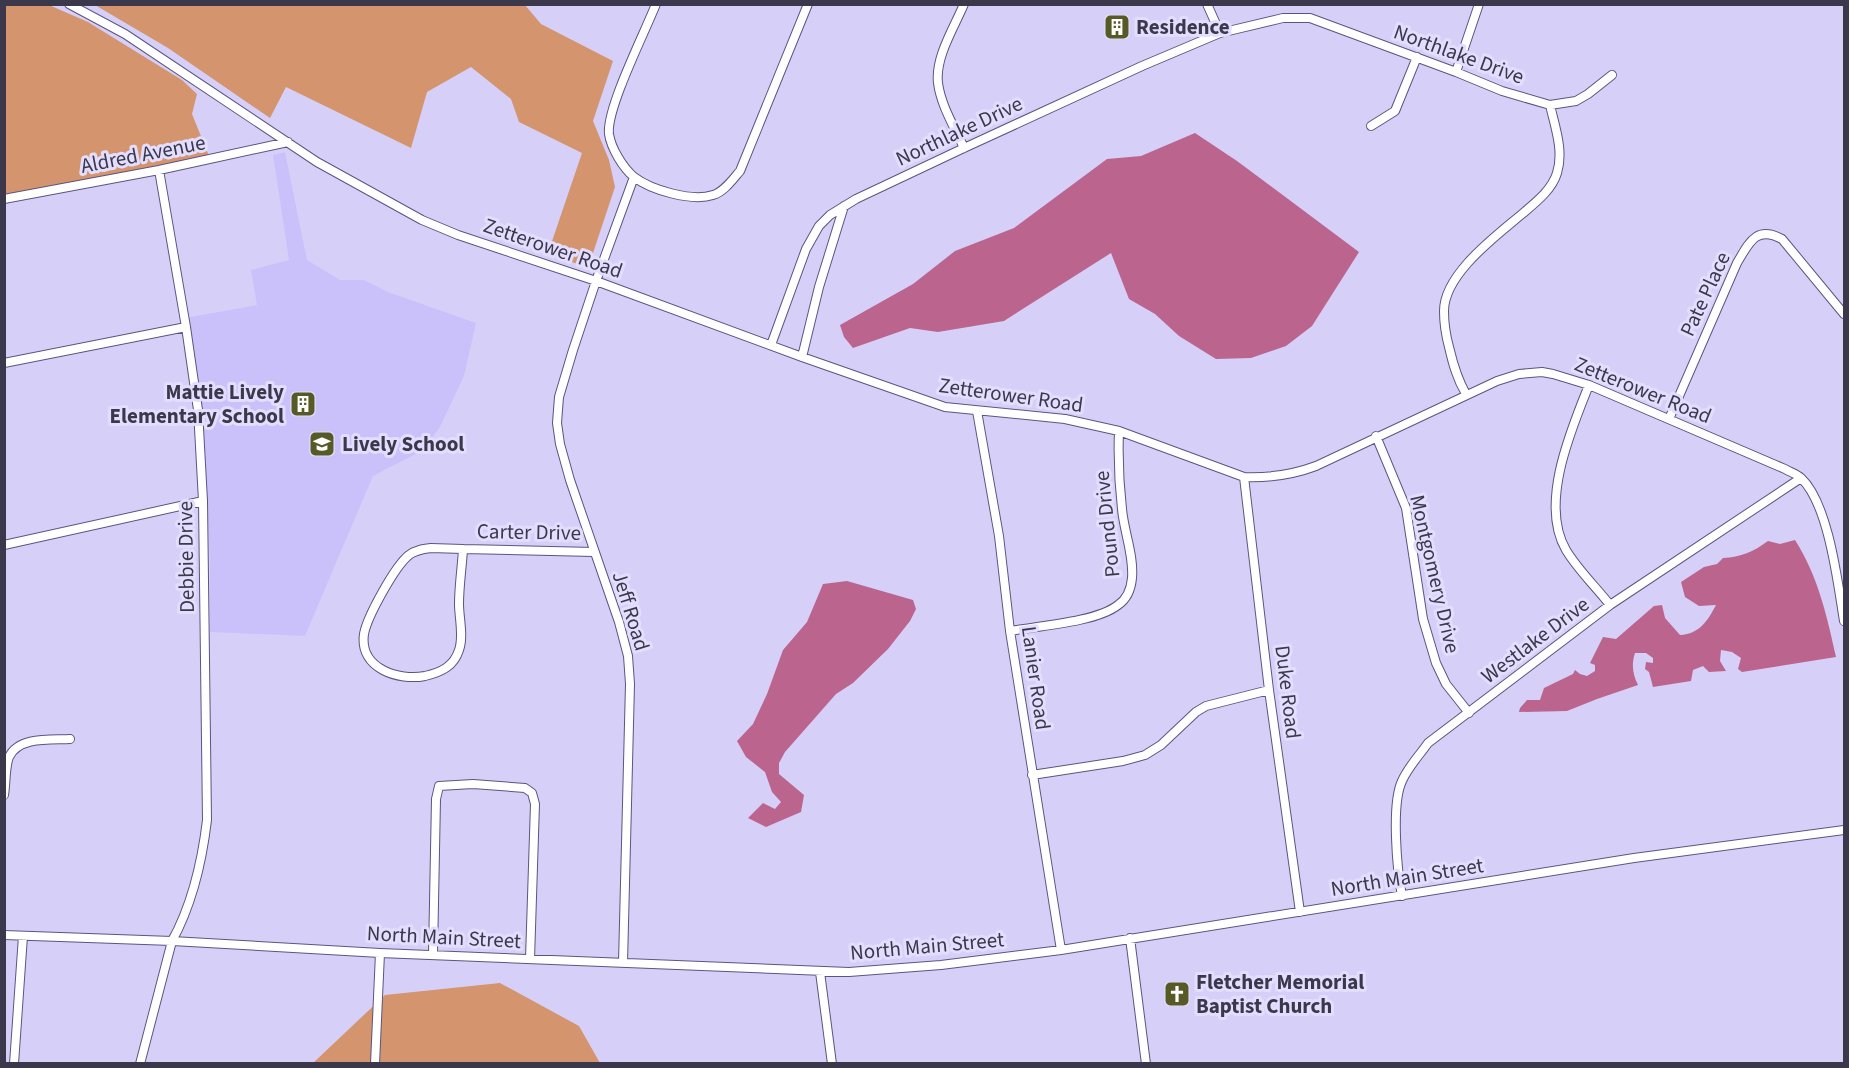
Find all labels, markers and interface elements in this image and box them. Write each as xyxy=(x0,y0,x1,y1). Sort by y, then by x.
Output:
building icon: Residence xyxy=(1102,12,1132,42)
place label: Residence xyxy=(1136,12,1230,42)
street label: Northlake Drive xyxy=(1390,16,1528,92)
street label: Northlake Drive xyxy=(891,88,1027,174)
street label: Aldred Avenue xyxy=(78,127,208,181)
street label: Zetterower Road xyxy=(479,210,627,286)
street label: Pate Place xyxy=(1672,247,1738,341)
street label: Zetterower Road xyxy=(1570,349,1716,431)
street label: Zetterower Road xyxy=(937,370,1085,420)
place label: Mattie Lively Elementary School xyxy=(110,377,284,431)
building icon: Mattie Lively Elementary School xyxy=(288,389,318,419)
school or university icon: Lively School xyxy=(307,429,337,459)
place label: Lively School xyxy=(342,429,464,459)
street label: Pound Drive xyxy=(1086,469,1128,579)
street label: Montgomery Drive xyxy=(1402,492,1468,656)
street label: Debbie Drive xyxy=(170,501,202,613)
street label: Carter Drive xyxy=(477,516,581,548)
street label: Jeff Road xyxy=(605,567,657,655)
street label: Westlake Drive xyxy=(1475,589,1595,691)
street label: Lanier Road xyxy=(1014,624,1058,732)
street label: Duke Road xyxy=(1267,643,1309,741)
street label: North Main Street xyxy=(1328,850,1486,904)
street label: North Main Street xyxy=(366,918,522,956)
street label: North Main Street xyxy=(849,924,1005,968)
place label: Fletcher Memorial Baptist Church xyxy=(1196,967,1364,1021)
church icon: Fletcher Memorial Baptist Church xyxy=(1162,979,1192,1009)

